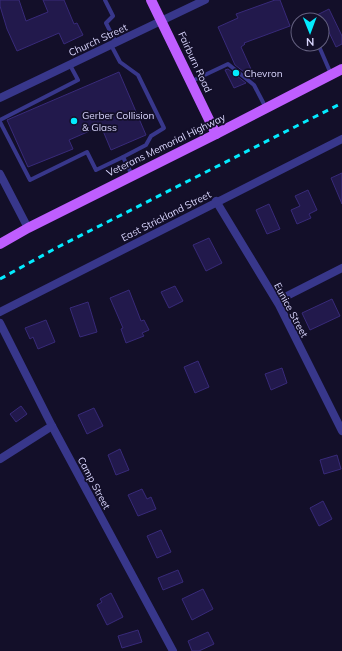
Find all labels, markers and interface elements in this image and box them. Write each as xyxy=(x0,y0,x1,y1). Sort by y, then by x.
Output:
north arrow xyxy=(290,12,330,52)
street label: Church Street xyxy=(67,21,130,59)
street label: Fairburn Road xyxy=(175,29,215,95)
text: N xyxy=(306,35,314,49)
place label: Chevron xyxy=(244,67,283,80)
marker: Chevron xyxy=(231,68,241,78)
place label: Gerber Collision & Glass xyxy=(82,109,154,134)
street label: Veterans Memorial Highway xyxy=(104,110,228,180)
marker: Gerber Collision & Glass xyxy=(69,116,79,126)
street label: East Strickland Street xyxy=(119,187,214,244)
street label: Eunice Street xyxy=(271,280,311,340)
street label: Camp Street xyxy=(75,454,114,512)

